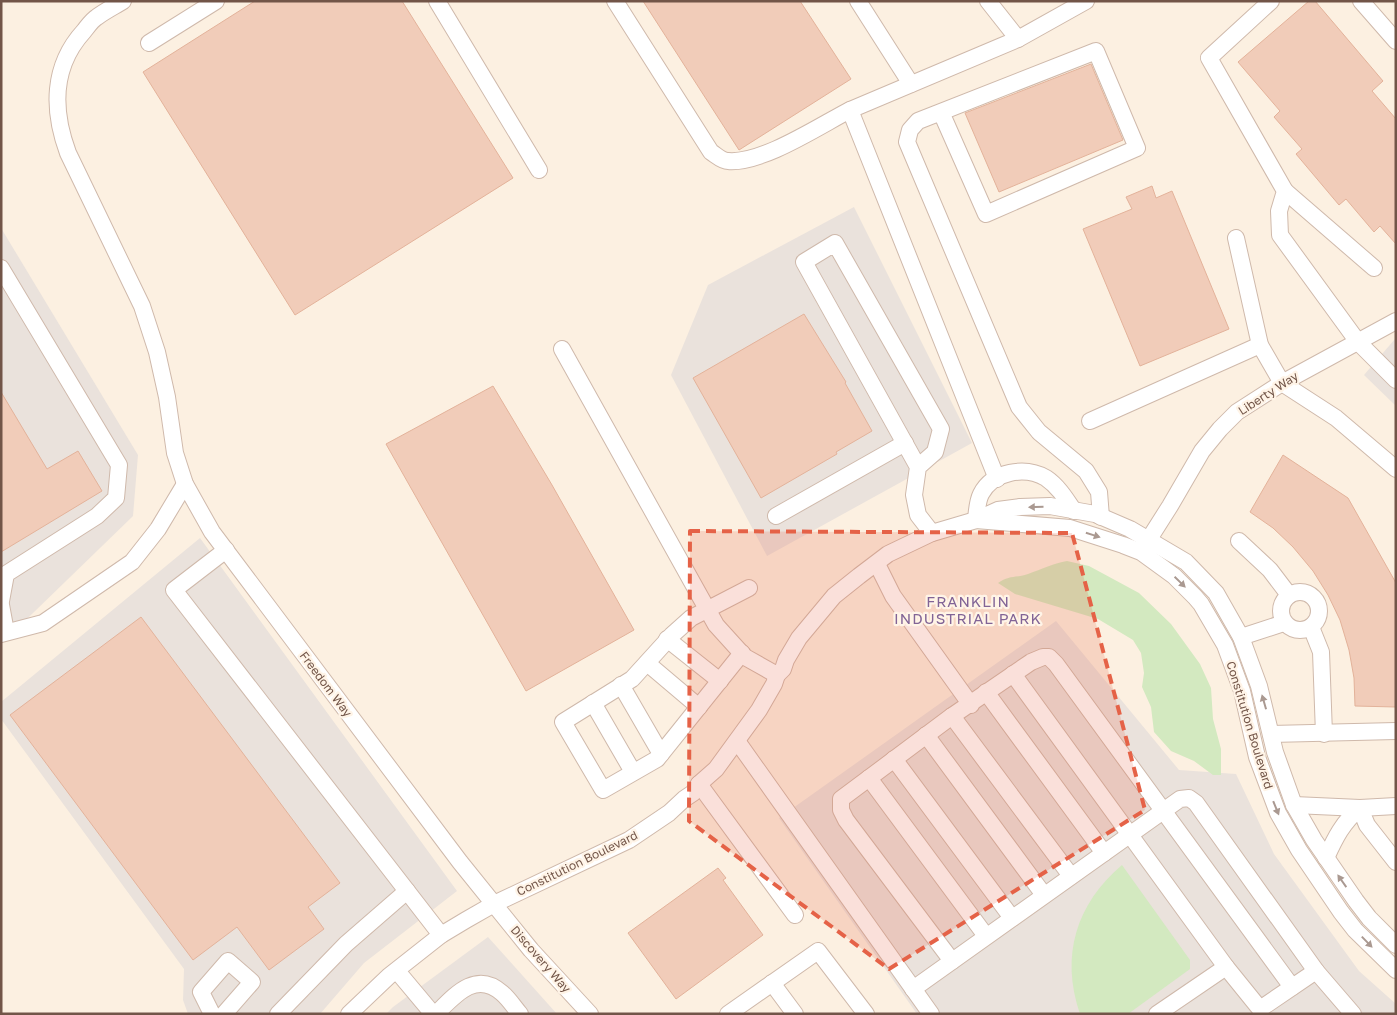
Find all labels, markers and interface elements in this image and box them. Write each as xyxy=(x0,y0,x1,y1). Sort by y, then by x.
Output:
street label: Liberty Way xyxy=(1235,368,1301,418)
one-way arrow xyxy=(1027,503,1043,511)
one-way arrow xyxy=(1086,532,1101,540)
one-way arrow xyxy=(1173,576,1185,588)
district label: FRANKLIN INDUSTRIAL PARK xyxy=(894,592,1042,627)
street label: Freedom Way xyxy=(297,648,356,720)
street label: Constitution Boulevard xyxy=(1223,659,1277,791)
one-way arrow xyxy=(1259,695,1267,710)
one-way arrow xyxy=(1273,801,1281,815)
street label: Constitution Boulevard xyxy=(514,827,640,899)
one-way arrow xyxy=(1337,874,1347,888)
street label: Discovery Way xyxy=(508,922,574,996)
one-way arrow xyxy=(1361,936,1373,948)

